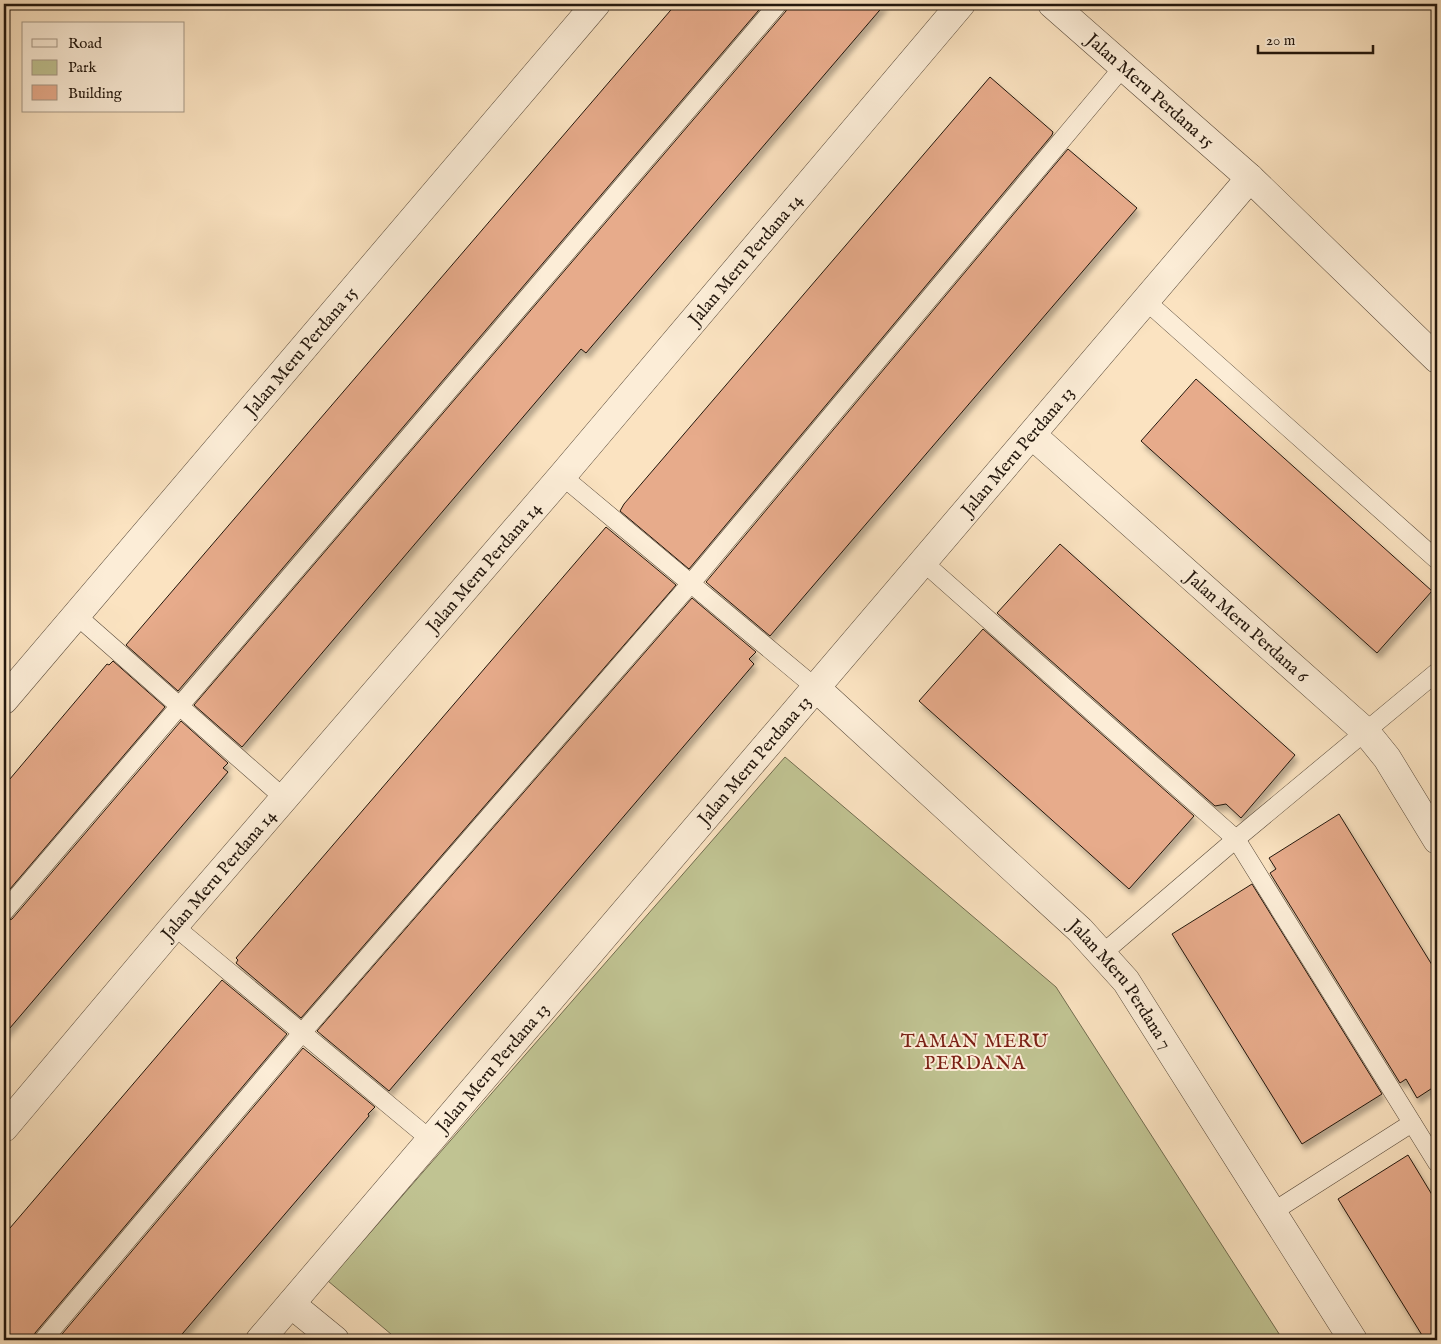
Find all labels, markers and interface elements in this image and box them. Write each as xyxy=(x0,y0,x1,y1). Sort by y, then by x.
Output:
legend xyxy=(22,22,185,112)
scale bar xyxy=(1258,22,1374,54)
street label: Jalan Meru Perdana 15 xyxy=(1079,28,1219,154)
text: 20 m xyxy=(1266,31,1296,50)
text: Road xyxy=(68,34,103,53)
text: Park xyxy=(68,58,98,77)
text: Building xyxy=(68,84,123,103)
street label: Jalan Meru Perdana 14 xyxy=(683,190,809,332)
street label: Jalan Meru Perdana 15 xyxy=(239,282,364,423)
street label: Jalan Meru Perdana 13 xyxy=(956,382,1080,523)
street label: Jalan Meru Perdana 14 xyxy=(421,498,547,640)
street label: Jalan Meru Perdana 6 xyxy=(1178,565,1313,689)
street label: Jalan Meru Perdana 13 xyxy=(692,691,817,832)
street label: Jalan Meru Perdana 14 xyxy=(156,805,282,947)
street label: Jalan Meru Perdana 7 xyxy=(1062,914,1176,1054)
street label: Jalan Meru Perdana 13 xyxy=(430,999,555,1140)
district label: TAMAN MERU PERDANA xyxy=(901,1030,1049,1076)

